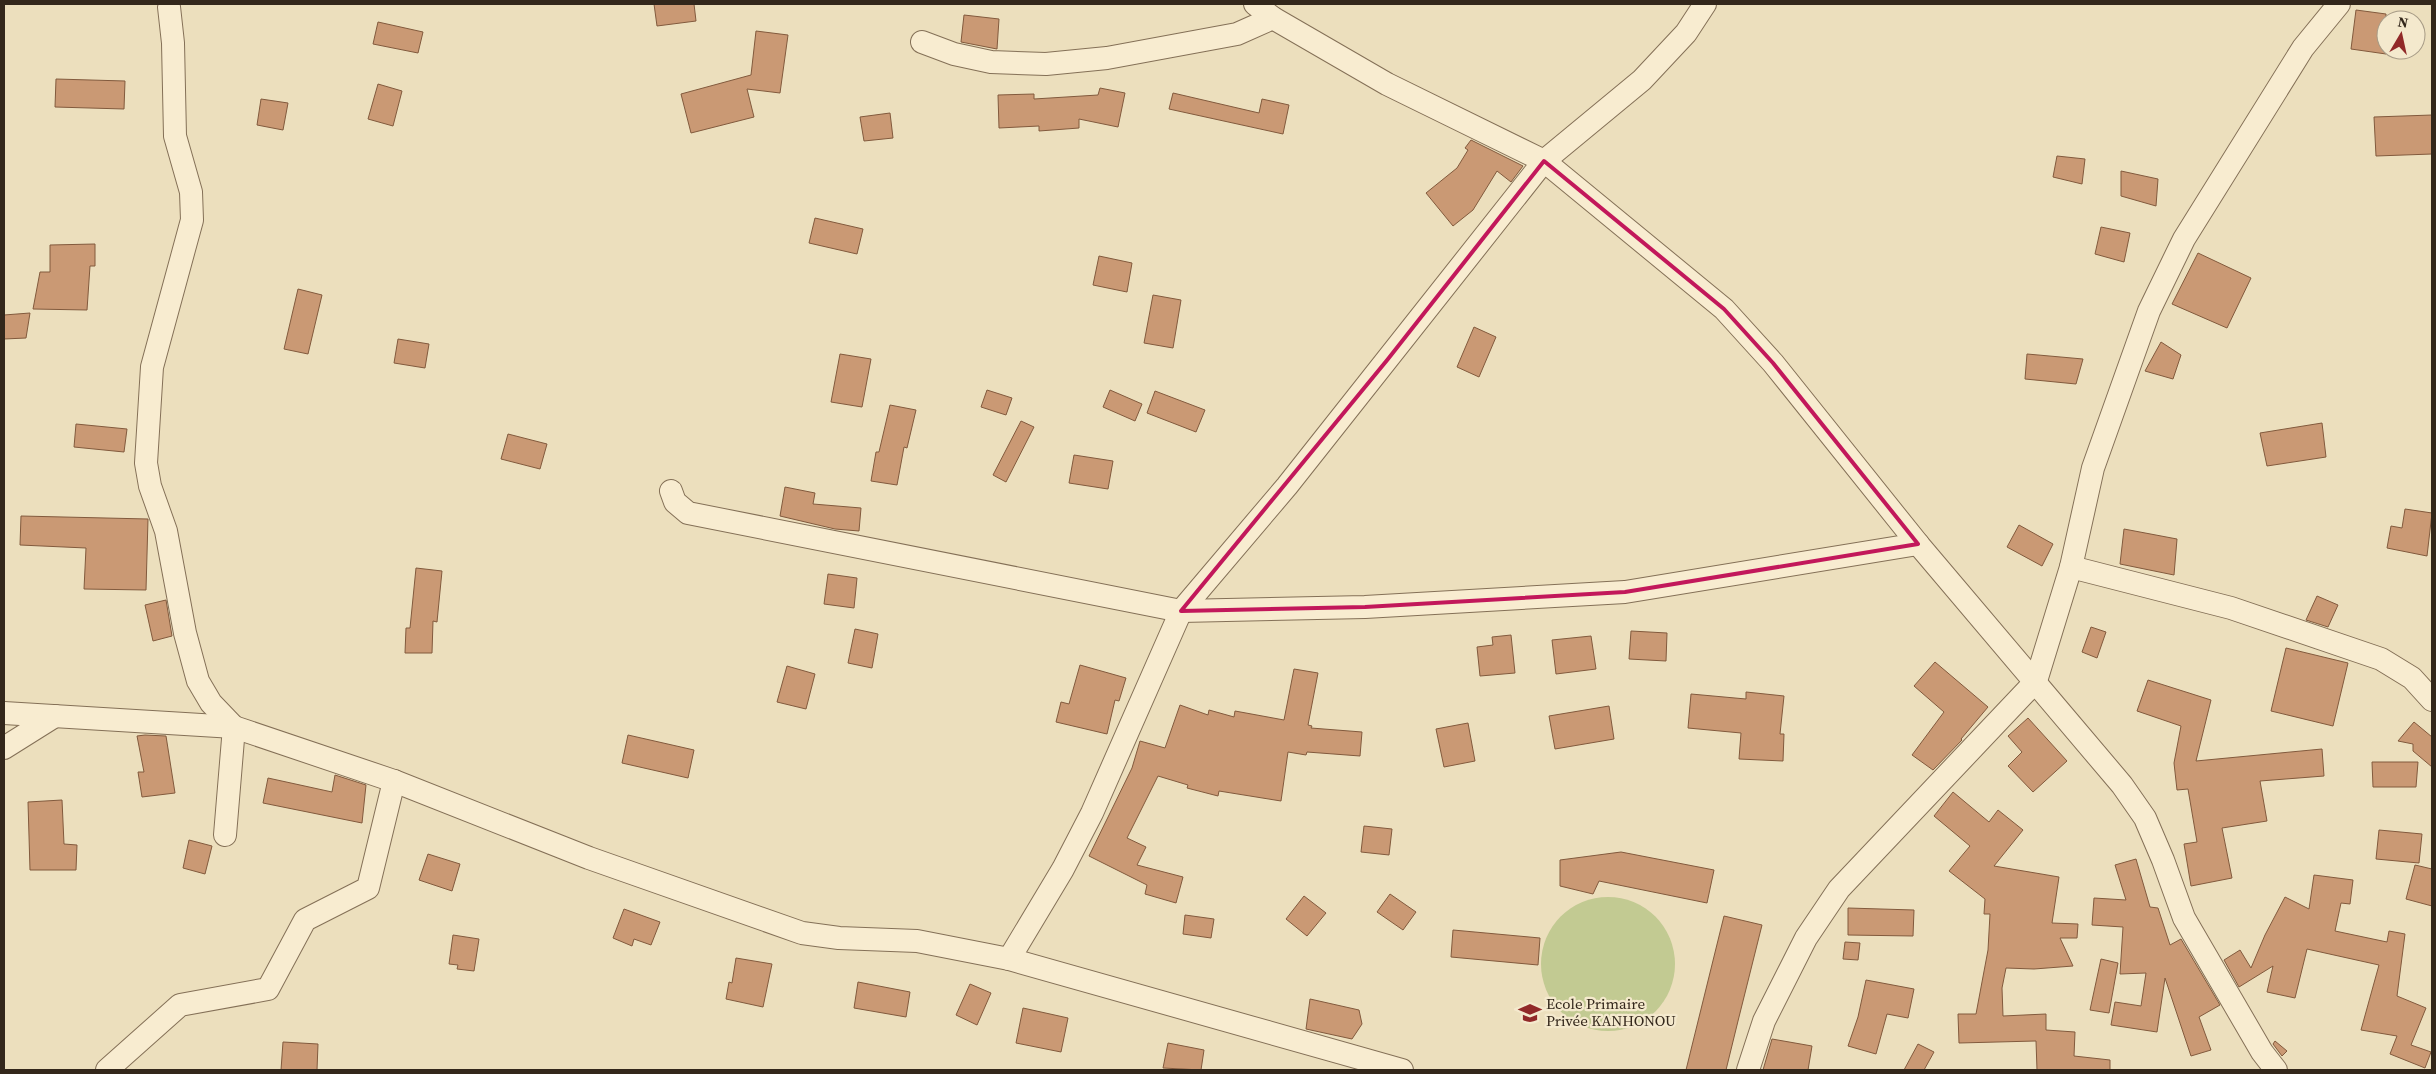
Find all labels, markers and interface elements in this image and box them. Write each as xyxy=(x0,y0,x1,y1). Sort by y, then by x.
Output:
north arrow xyxy=(2376,10,2426,60)
text: N xyxy=(2396,11,2410,33)
place label: Ecole Primaire Privée KANHONOU xyxy=(1546,993,1676,1031)
school or university icon: Ecole Primaire Privée KANHONOU xyxy=(1517,1000,1543,1026)

